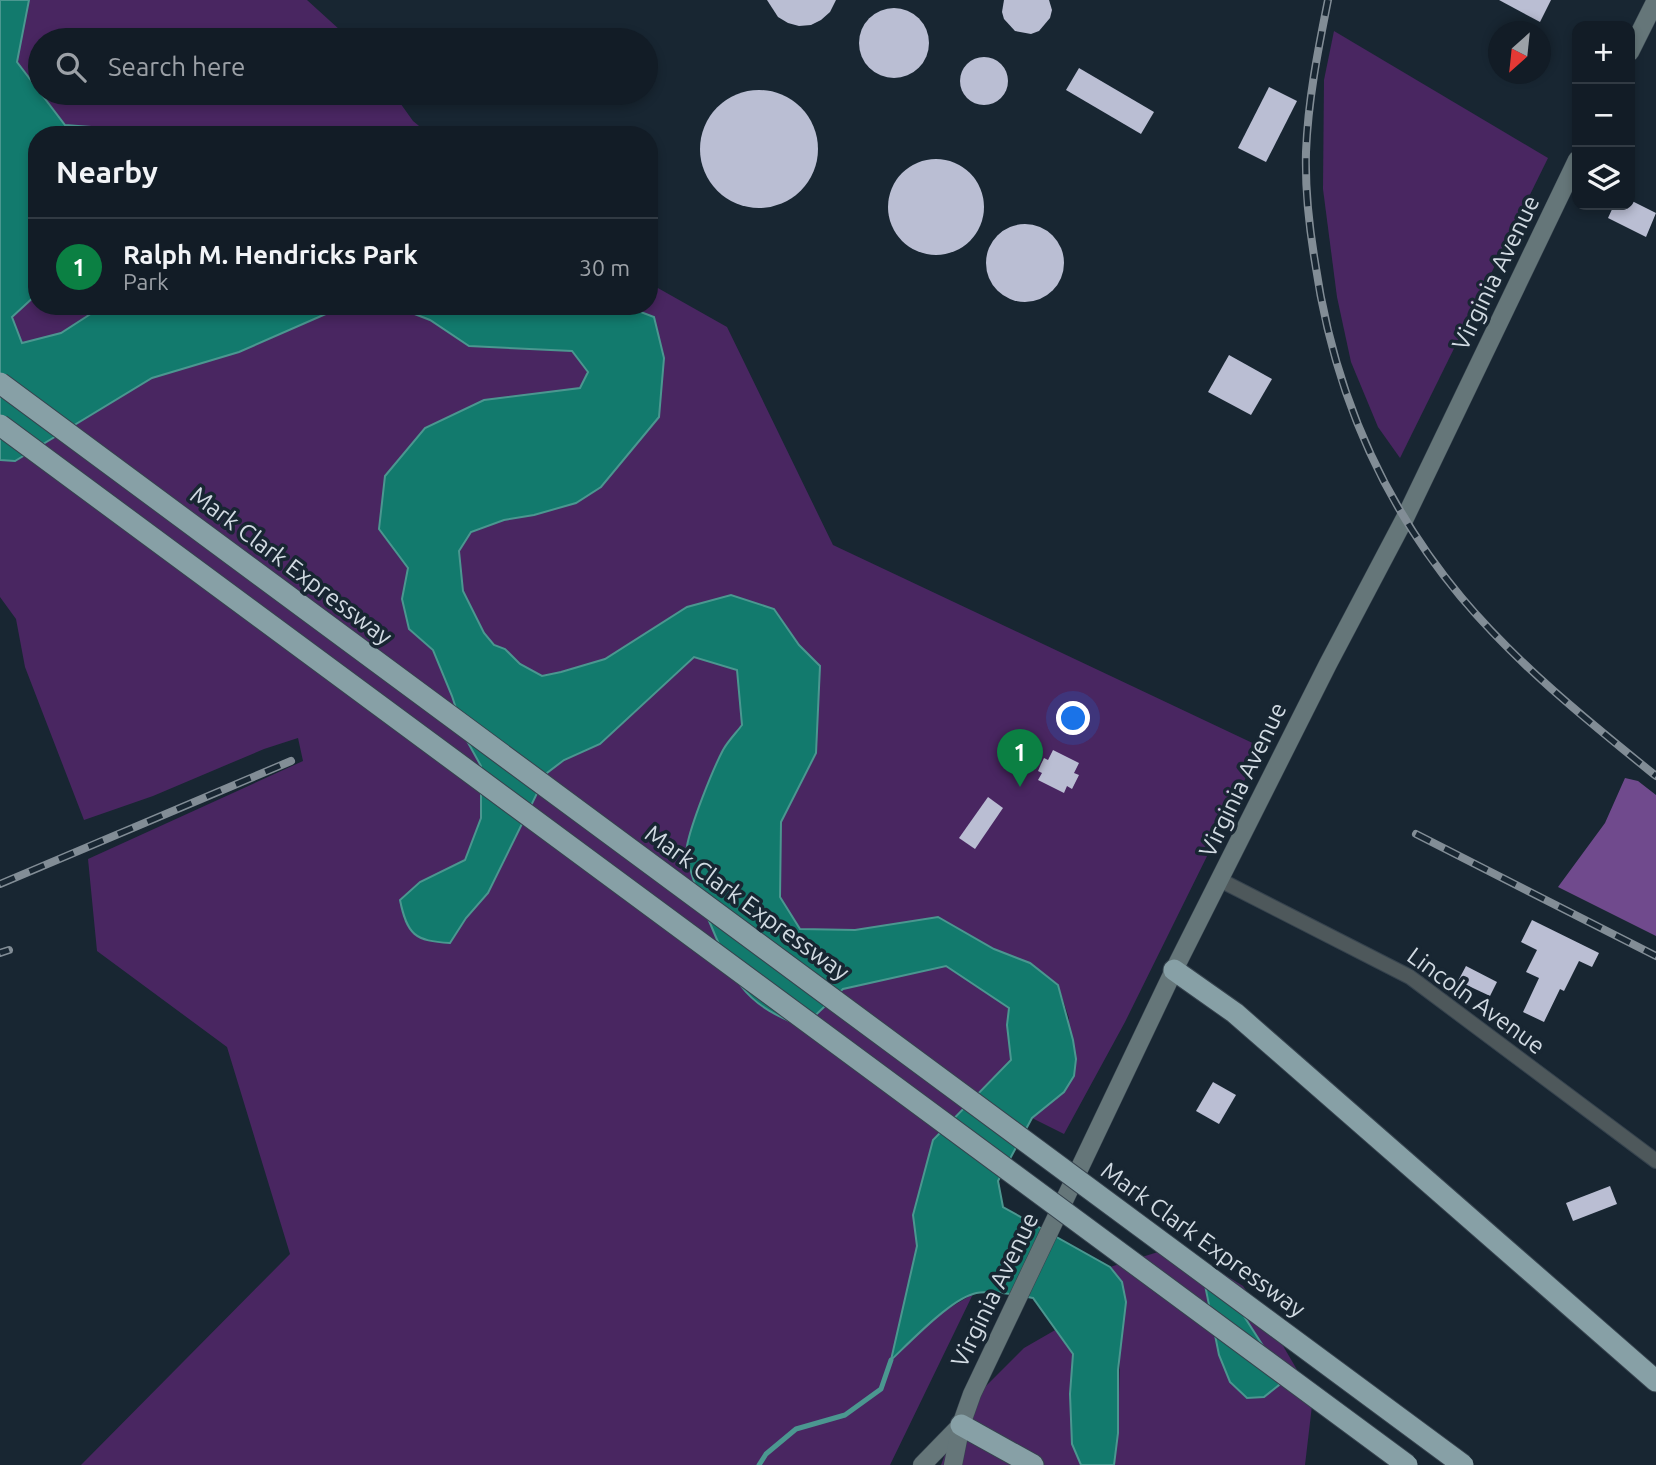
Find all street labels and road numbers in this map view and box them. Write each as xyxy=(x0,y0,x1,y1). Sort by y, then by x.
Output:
street label: Virginia Avenue xyxy=(1446,191,1545,355)
street label: Mark Clark Expressway xyxy=(185,481,398,651)
street label: Virginia Avenue xyxy=(1193,698,1292,862)
street label: Mark Clark Expressway xyxy=(640,820,855,986)
street label: Lincoln Avenue xyxy=(1402,942,1550,1059)
street label: Mark Clark Expressway xyxy=(1096,1157,1311,1323)
street label: Virginia Avenue xyxy=(945,1208,1044,1372)

